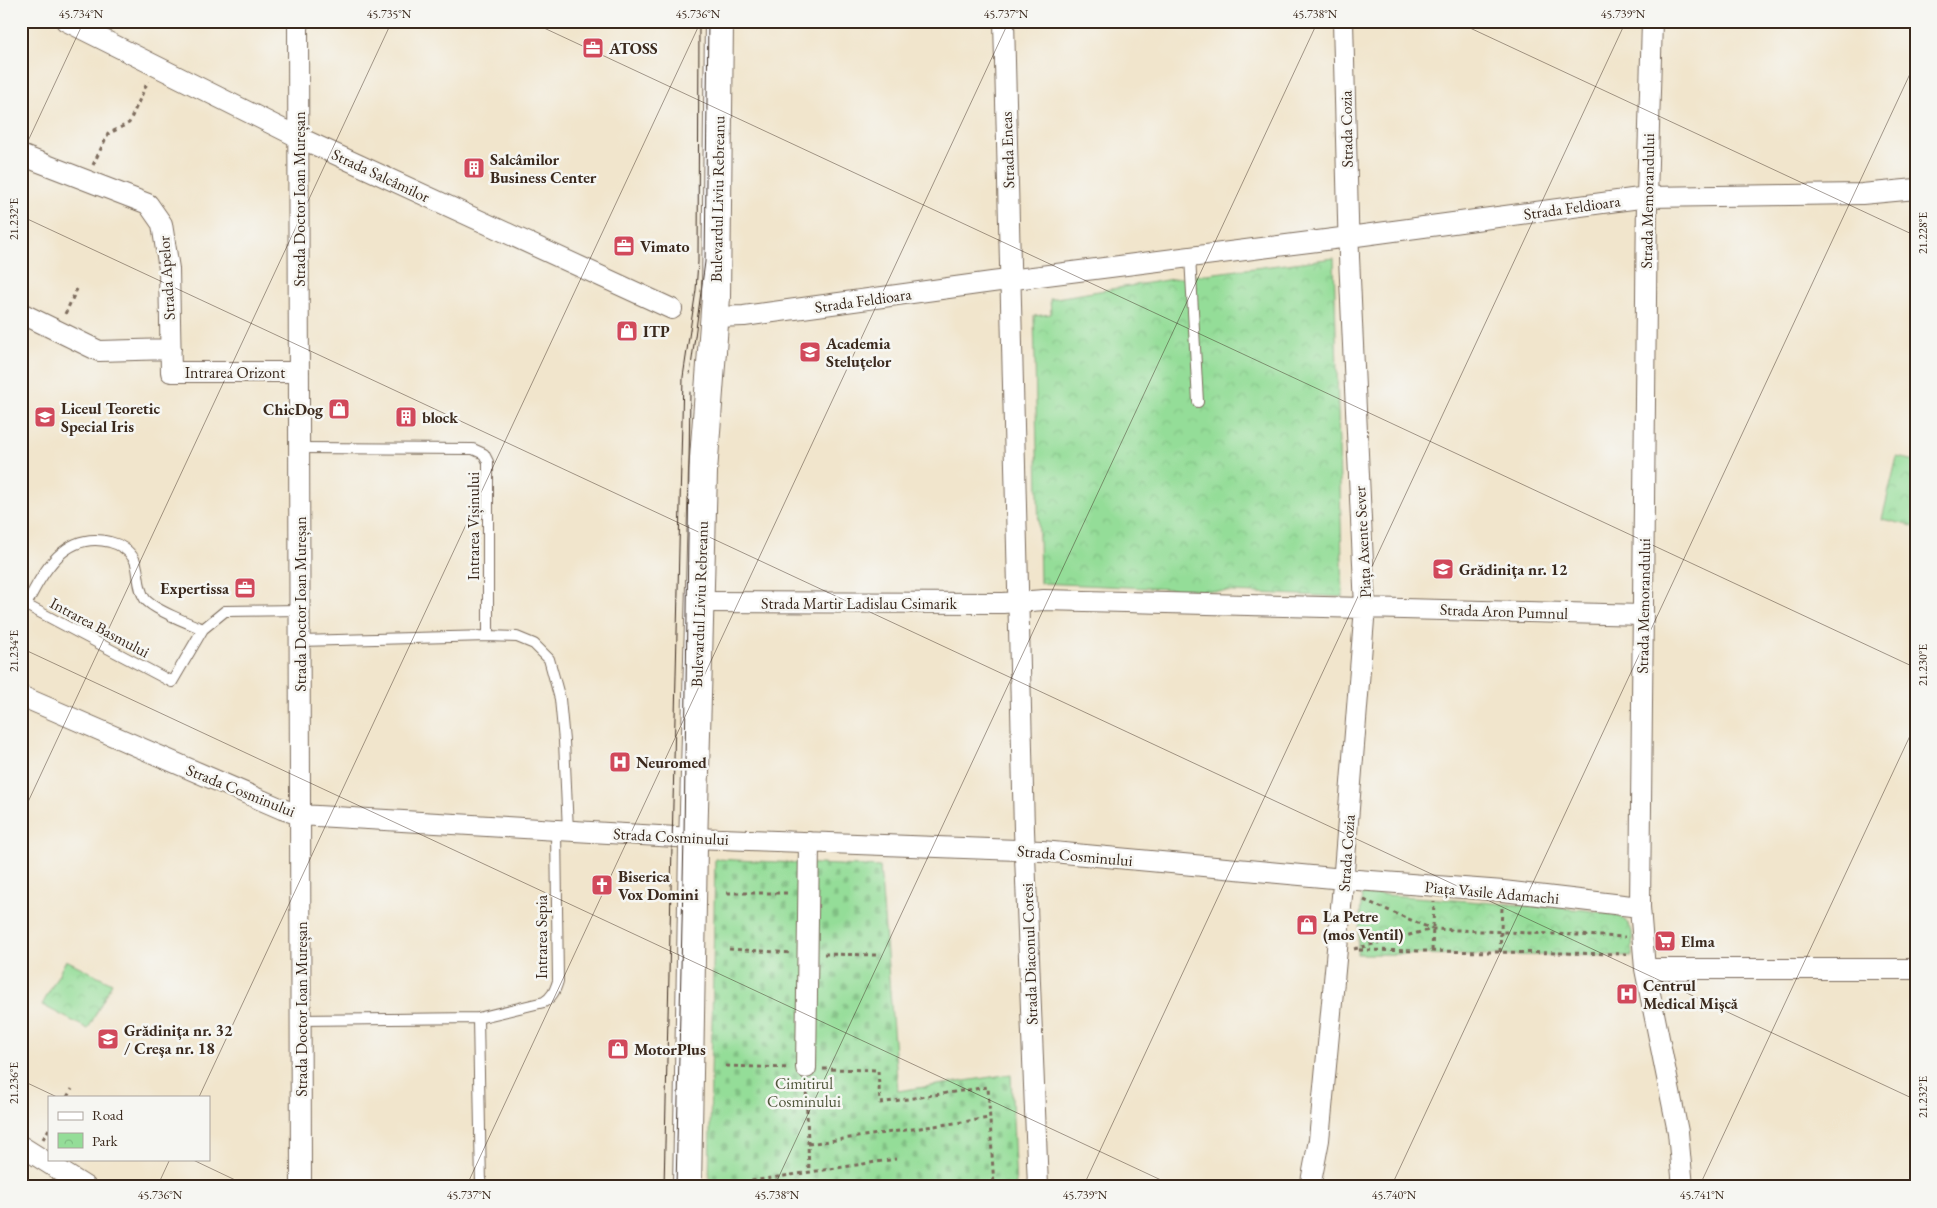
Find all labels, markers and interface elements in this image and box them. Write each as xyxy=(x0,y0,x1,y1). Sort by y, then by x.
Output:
text: 45.734°N xyxy=(59,6,104,22)
text: 45.735°N xyxy=(367,6,412,22)
text: 45.736°N xyxy=(676,6,721,22)
text: 45.737°N xyxy=(984,6,1029,22)
text: 45.738°N xyxy=(1293,6,1338,22)
text: 45.739°N xyxy=(1601,6,1646,22)
office icon: ATOSS xyxy=(581,36,605,60)
place label: ATOSS xyxy=(608,38,658,59)
street label: Strada Cozia xyxy=(1335,90,1358,168)
street label: Strada Doctor Ioan Mureșan xyxy=(289,111,310,287)
street label: Strada Eneas xyxy=(996,111,1019,189)
street label: Bulevardul Liviu Rebreanu xyxy=(706,115,729,282)
street label: Strada Memorandului xyxy=(1636,133,1659,269)
street label: Strada Salcâmilor xyxy=(328,144,434,208)
place label: Salcâmilor Business Center xyxy=(490,149,597,188)
building icon: Salcâmilor Business Center xyxy=(462,156,486,180)
street label: Strada Feldioara xyxy=(1522,190,1622,225)
text: 21.232°E xyxy=(6,198,22,240)
text: 21.228°E xyxy=(1915,212,1931,254)
street label: Strada Apelor xyxy=(153,234,180,321)
office icon: Vimato xyxy=(612,234,636,258)
place label: Vimato xyxy=(640,236,690,257)
street label: Strada Feldioara xyxy=(813,283,913,318)
shop icon: ITP xyxy=(615,319,639,343)
place label: ITP xyxy=(643,321,670,342)
place label: Academia Steluțelor xyxy=(825,333,892,372)
school or university icon: Academia Steluțelor xyxy=(798,340,822,364)
street label: Intrarea Orizont xyxy=(185,362,285,383)
shop icon: ChicDog xyxy=(327,397,351,421)
place label: Liceul Teoretic Special Iris xyxy=(61,398,161,437)
place label: ChicDog xyxy=(263,399,324,420)
school or university icon: Liceul Teoretic Special Iris xyxy=(33,405,57,429)
building icon: block xyxy=(394,405,418,429)
place label: block xyxy=(422,407,458,428)
street label: Intrarea Vișinului xyxy=(463,472,484,580)
street label: Piața Axente Sever xyxy=(1349,485,1376,599)
street label: Strada Doctor Ioan Mureșan xyxy=(290,516,311,692)
street label: Bulevardul Liviu Rebreanu xyxy=(686,520,713,688)
street label: Strada Memorandului xyxy=(1632,538,1655,674)
school or university icon: Grădinița nr. 12 xyxy=(1431,557,1455,581)
place label: Grădinița nr. 12 xyxy=(1459,559,1568,580)
office icon: Expertissa xyxy=(233,576,257,600)
place label: Expertissa xyxy=(160,578,230,599)
street label: Intrarea Basmului xyxy=(46,592,153,663)
street label: Strada Martir Ladislau Csimarik xyxy=(761,593,957,614)
street label: Strada Aron Pumnul xyxy=(1440,599,1569,624)
text: 21.234°E xyxy=(6,630,22,672)
text: 21.230°E xyxy=(1915,644,1931,686)
hospital icon: Neuromed xyxy=(608,750,632,774)
place label: Neuromed xyxy=(636,752,707,773)
street label: Strada Cosminului xyxy=(183,759,298,822)
street label: Strada Cozia xyxy=(1333,813,1360,892)
street label: Strada Cosminului xyxy=(613,823,729,850)
street label: Strada Cosminului xyxy=(1016,840,1134,871)
place label: Biserica Vox Domini xyxy=(618,866,699,905)
church icon: Biserica Vox Domini xyxy=(590,873,614,897)
street label: Piața Vasile Adamachi xyxy=(1424,876,1560,909)
street label: Strada Diaconul Coresi xyxy=(1017,882,1042,1025)
street label: Intrarea Sepia xyxy=(531,894,552,979)
place label: La Petre (mos Ventil) xyxy=(1323,906,1404,945)
shop icon: La Petre (mos Ventil) xyxy=(1295,913,1319,937)
street label: Strada Doctor Ioan Mureșan xyxy=(291,921,312,1097)
supermarket icon: Elma xyxy=(1653,929,1677,953)
place label: Elma xyxy=(1681,931,1716,952)
place label: Centrul Medical Mișcă xyxy=(1643,975,1739,1014)
hospital icon: Centrul Medical Mișcă xyxy=(1615,982,1639,1006)
place label: Grădinița nr. 32 / Creșa nr. 18 xyxy=(124,1020,233,1059)
school or university icon: Grădinița nr. 32 / Creșa nr. 18 xyxy=(96,1027,120,1051)
shop icon: MotorPlus xyxy=(606,1037,630,1061)
place label: MotorPlus xyxy=(634,1039,706,1060)
text: 21.236°E xyxy=(6,1062,22,1104)
park label: Cimitirul Cosminului xyxy=(767,1073,841,1112)
text: 21.232°E xyxy=(1915,1076,1931,1118)
legend xyxy=(48,1096,210,1160)
text: Road xyxy=(92,1105,124,1124)
text: Park xyxy=(92,1131,119,1150)
text: 45.736°N xyxy=(138,1187,183,1203)
text: 45.737°N xyxy=(447,1187,492,1203)
text: 45.738°N xyxy=(755,1187,800,1203)
text: 45.739°N xyxy=(1063,1187,1108,1203)
text: 45.740°N xyxy=(1372,1187,1417,1203)
text: 45.741°N xyxy=(1680,1187,1725,1203)

